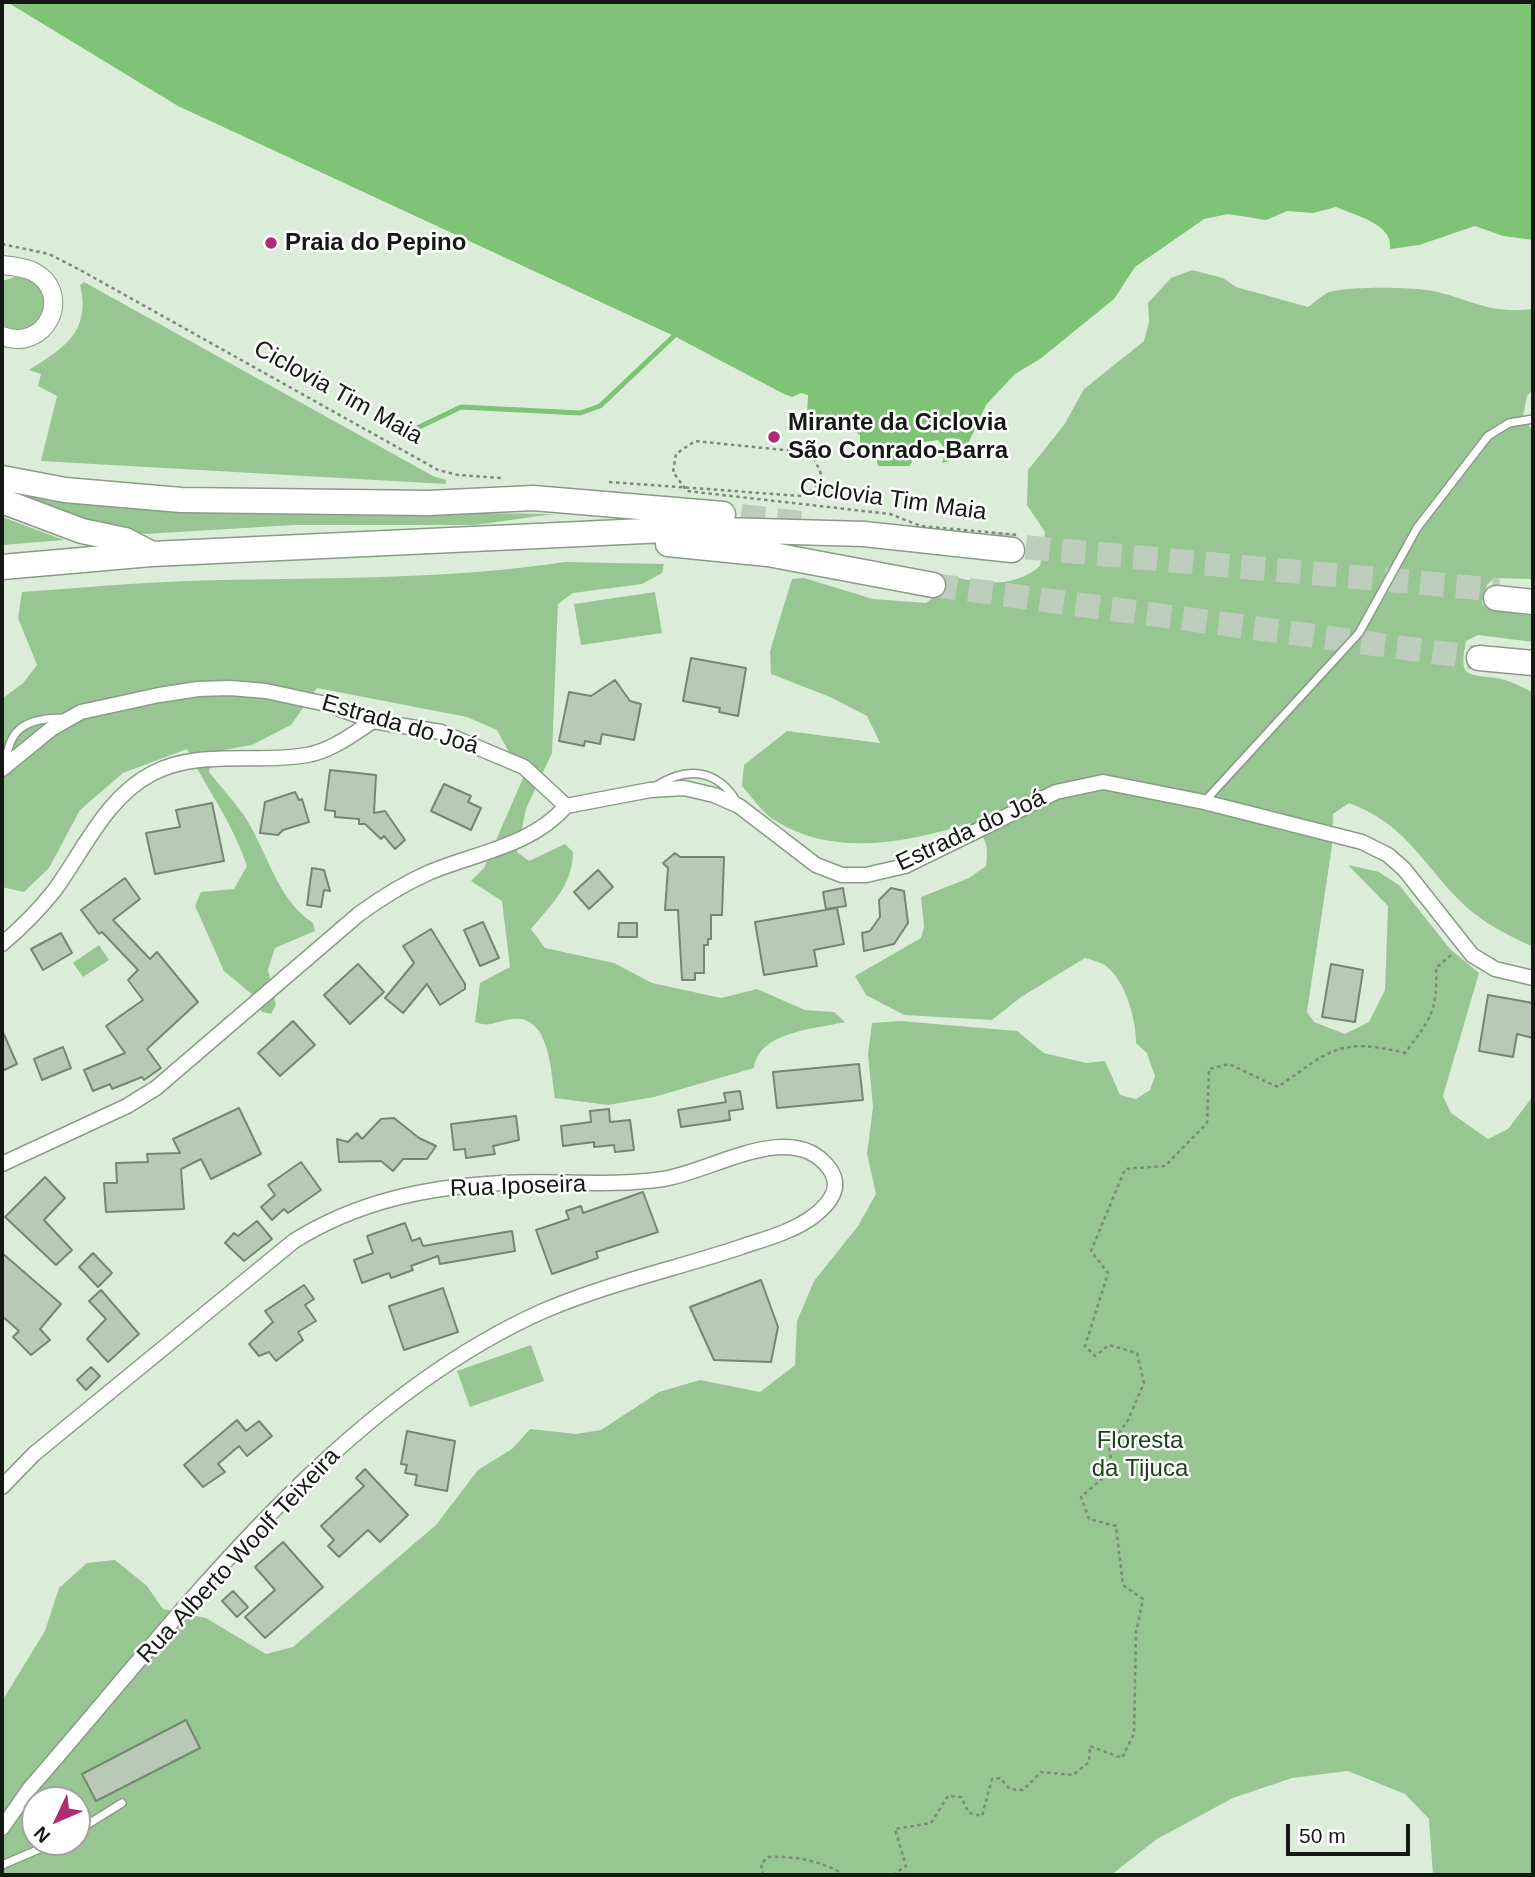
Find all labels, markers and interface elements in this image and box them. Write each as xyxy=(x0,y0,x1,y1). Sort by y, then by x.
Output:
place label: Praia do Pepino xyxy=(285,229,466,257)
marker: Praia do Pepino xyxy=(263,235,279,251)
street label: Ciclovia Tim Maia xyxy=(249,335,427,451)
place label: Mirante da Ciclovia São Conrado-Barra xyxy=(788,409,1008,465)
marker: Mirante da Ciclovia São Conrado-Barra xyxy=(766,429,782,445)
street label: Ciclovia Tim Maia xyxy=(798,473,988,527)
street label: Estrada do Joá xyxy=(318,689,482,761)
street label: Estrada do Joá xyxy=(892,784,1050,878)
street label: Rua Iposeira xyxy=(449,1170,587,1204)
park label: Floresta da Tijuca xyxy=(1092,1427,1188,1483)
street label: Rua Alberto Woolf Teixeira xyxy=(132,1442,346,1670)
north arrow xyxy=(21,1786,91,1856)
scale bar xyxy=(1290,1811,1414,1855)
text: N xyxy=(30,1822,54,1847)
text: 50 m xyxy=(1299,1824,1346,1847)

